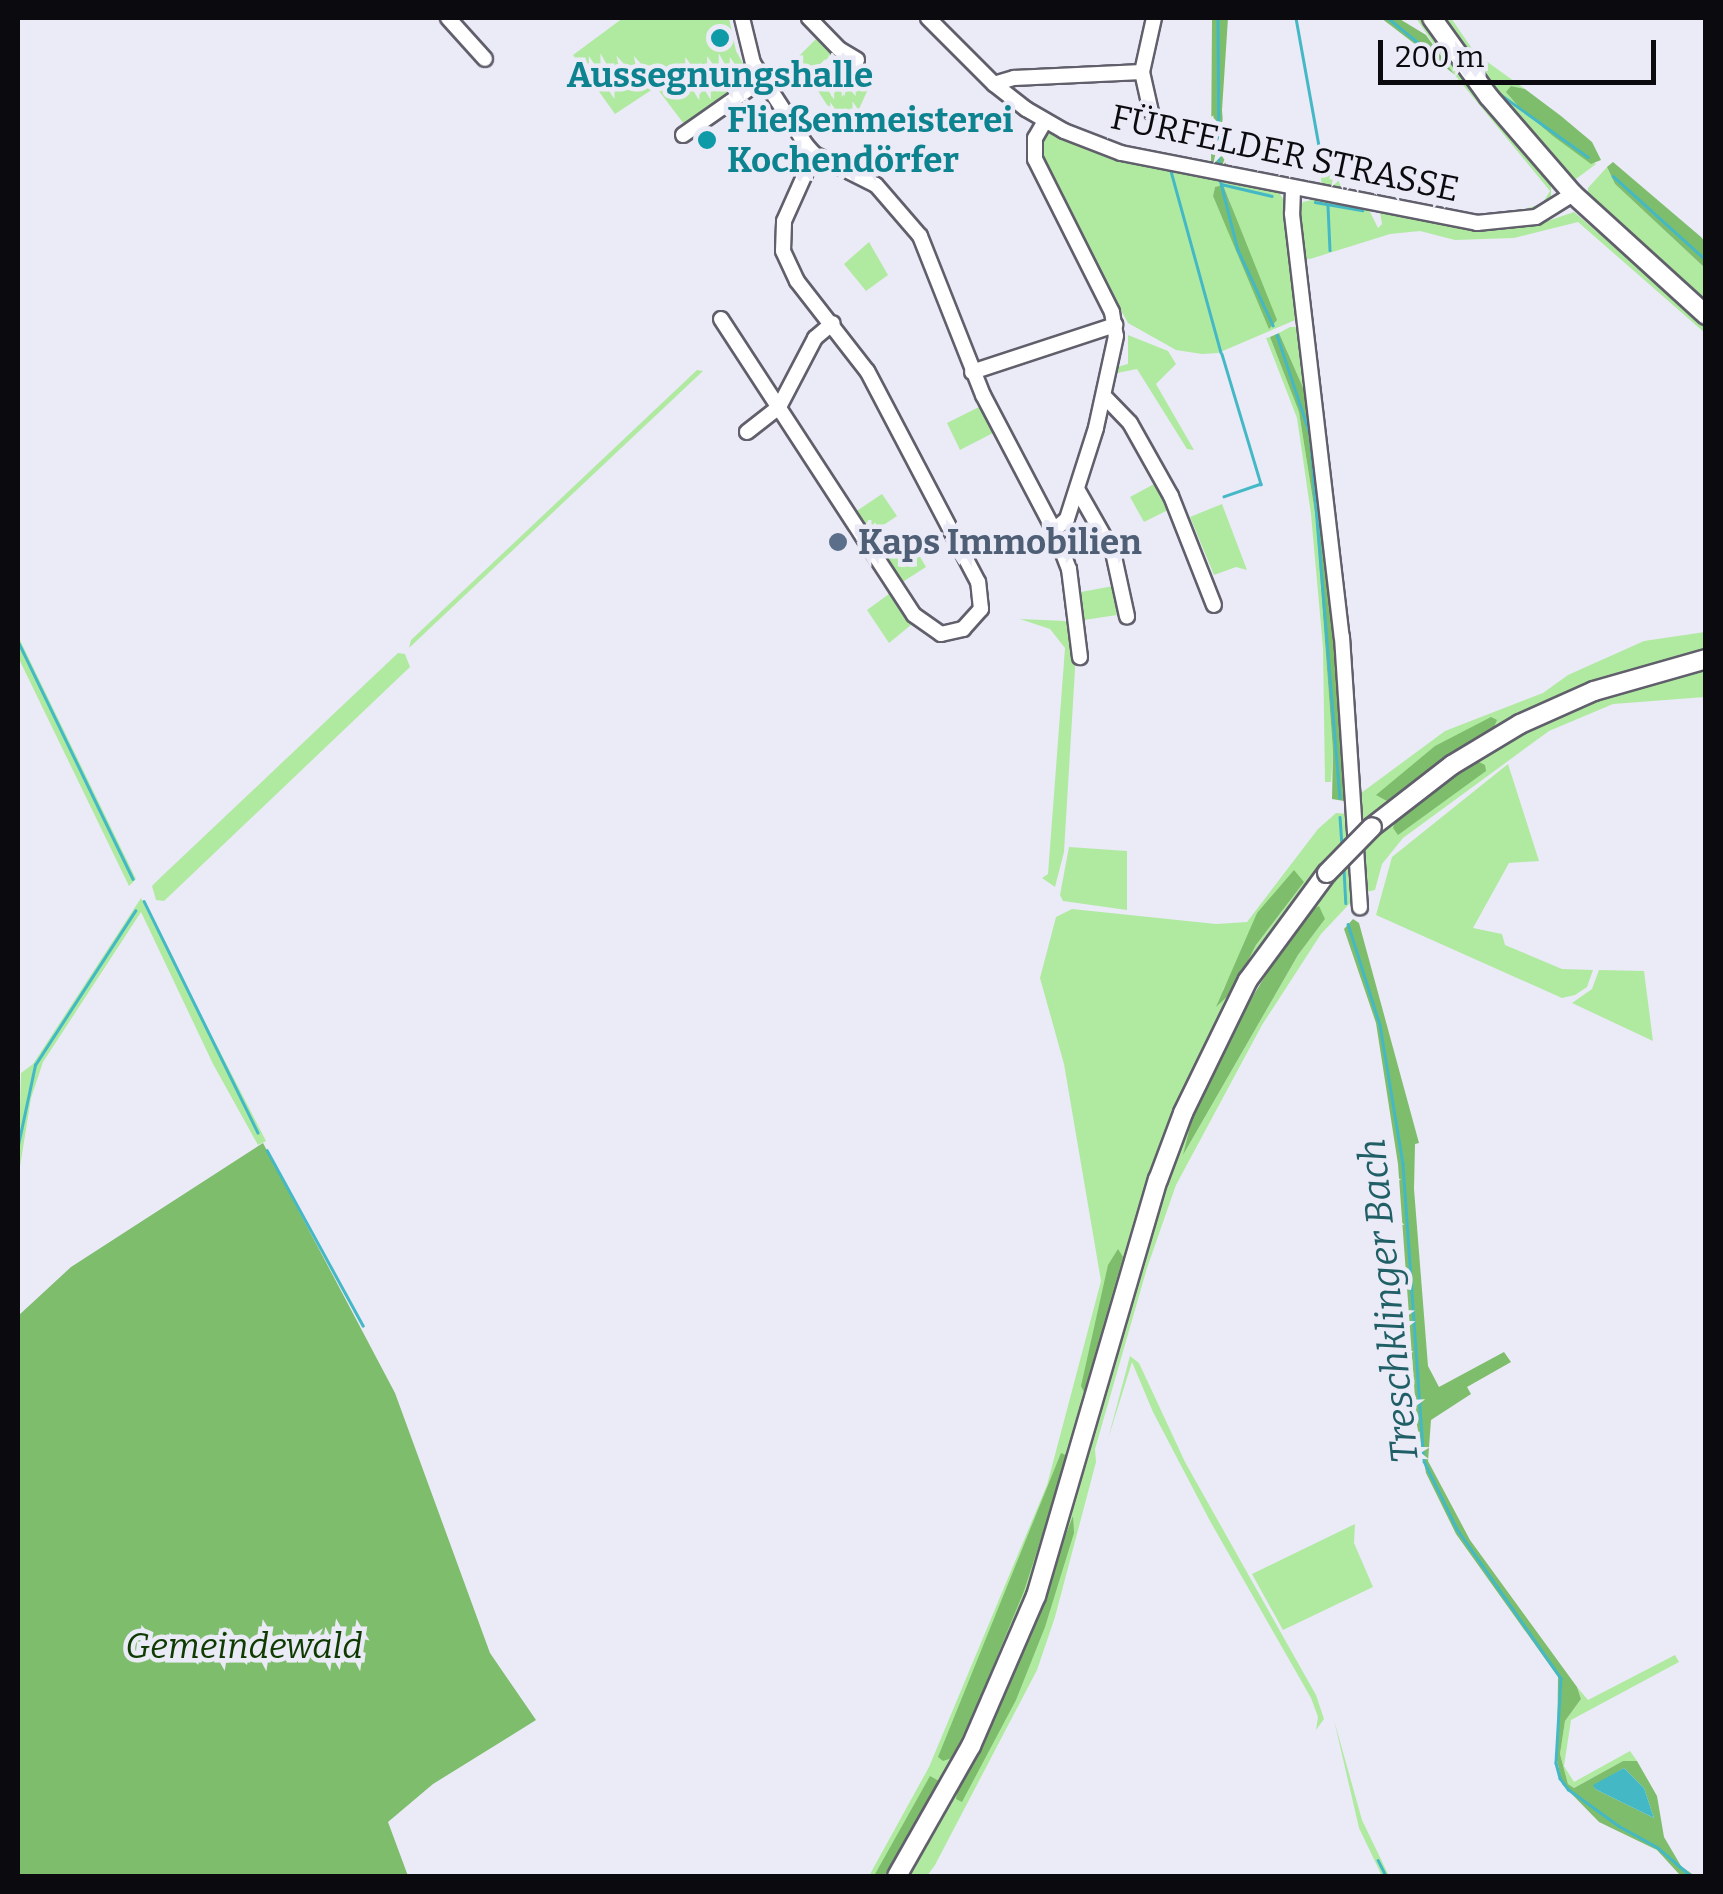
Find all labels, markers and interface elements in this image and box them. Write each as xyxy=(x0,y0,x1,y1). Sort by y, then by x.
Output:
scale bar xyxy=(1383,20,1660,82)
marker: Aussegnungshalle xyxy=(709,27,731,49)
text: 200 m xyxy=(1395,39,1484,75)
place label: Aussegnungshalle xyxy=(567,54,873,96)
street label: FÜRFELDER STRASSE xyxy=(1107,96,1463,210)
place label: Fließenmeisterei Kochendörfer xyxy=(727,99,1013,181)
marker: Fließenmeisterei Kochendörfer xyxy=(696,129,718,151)
place label: Kaps Immobilien xyxy=(858,521,1142,563)
marker: Kaps Immobilien xyxy=(827,531,849,553)
water label: Treschklinger Bach xyxy=(1349,1137,1429,1465)
park label: Gemeindewald xyxy=(125,1625,363,1667)

